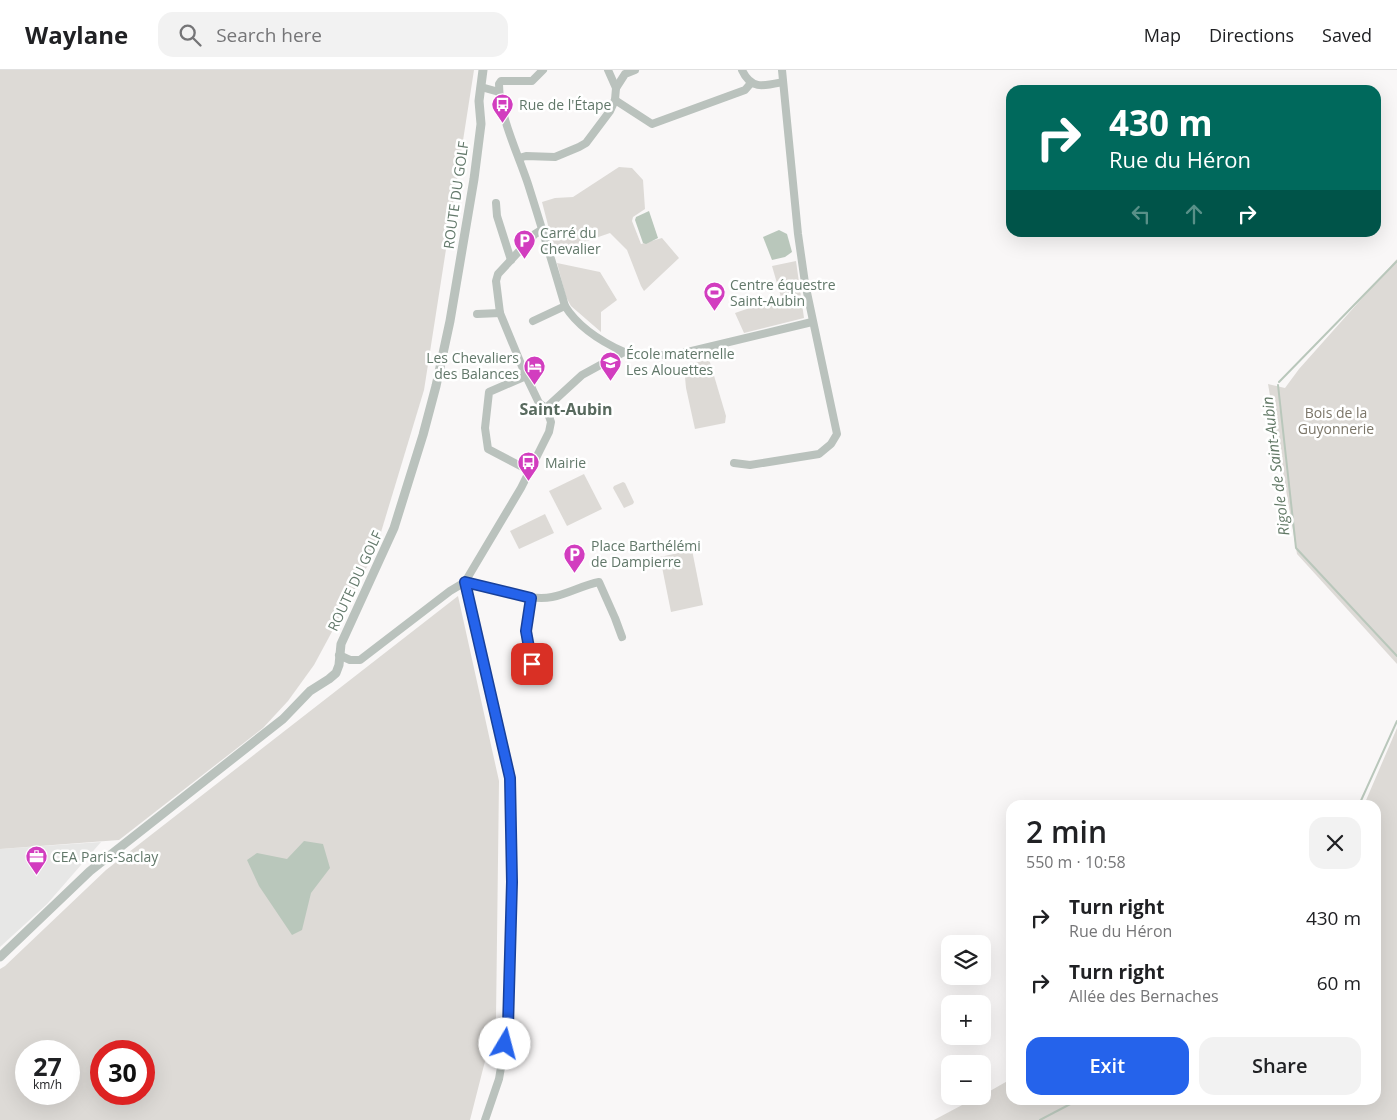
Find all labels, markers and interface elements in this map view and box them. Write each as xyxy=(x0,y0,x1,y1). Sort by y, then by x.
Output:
search box xyxy=(158,12,508,57)
text: Waylane xyxy=(25,18,128,51)
icon: search xyxy=(176,21,204,49)
text: Search here xyxy=(216,22,322,48)
text: Map xyxy=(1144,23,1181,47)
text: Directions xyxy=(1209,23,1294,47)
text: Saved xyxy=(1322,23,1372,47)
bus stop icon: Rue de l'Étape xyxy=(491,93,515,124)
place label: Rue de l'Étape xyxy=(519,95,612,114)
text: 430 m xyxy=(1109,99,1213,146)
icon: right xyxy=(1026,105,1091,170)
street label: ROUTE DU GOLF xyxy=(439,140,472,250)
text: Rue du Héron xyxy=(1109,144,1251,174)
icon: left xyxy=(1127,200,1155,228)
icon: ahead xyxy=(1180,200,1208,228)
icon: right xyxy=(1233,200,1261,228)
place label: Carré du Chevalier xyxy=(540,223,601,258)
parking icon: Carré du Chevalier xyxy=(512,229,536,260)
place label: Centre équestre Saint-Aubin xyxy=(730,275,836,310)
sports icon: Centre équestre Saint-Aubin xyxy=(702,281,726,312)
place label: École maternelle Les Alouettes xyxy=(626,344,735,379)
place label: Les Chevaliers des Balances xyxy=(426,348,519,383)
school or university icon: École maternelle Les Alouettes xyxy=(598,350,622,381)
hotel icon: Les Chevaliers des Balances xyxy=(523,354,547,385)
water label: Rigole de Saint-Aubin xyxy=(1257,395,1293,537)
district label: Saint-Aubin xyxy=(519,398,613,420)
park label: Bois de la Guyonnerie xyxy=(1298,403,1374,438)
bus stop icon: Mairie xyxy=(517,451,541,482)
place label: Mairie xyxy=(545,453,586,472)
street label: ROUTE DU GOLF xyxy=(323,528,386,634)
place label: Place Barthélémi de Dampierre xyxy=(591,536,701,571)
parking icon: Place Barthélémi de Dampierre xyxy=(563,542,587,573)
pin xyxy=(511,643,553,685)
icon: arrive xyxy=(518,650,546,678)
text: 2 min xyxy=(1026,811,1107,852)
button: close xyxy=(1309,817,1361,869)
office icon: CEA Paris-Saclay xyxy=(24,845,48,876)
place label: CEA Paris-Saclay xyxy=(52,847,159,866)
text: 550 m · 10:58 xyxy=(1026,851,1126,873)
text: Turn right xyxy=(1069,894,1164,920)
icon: right xyxy=(1026,904,1054,932)
text: 430 m xyxy=(1306,905,1361,931)
text: Rue du Héron xyxy=(1069,920,1172,942)
map controls xyxy=(941,935,991,1105)
button: layers xyxy=(941,935,991,985)
text: Turn right xyxy=(1069,959,1164,985)
icon: right xyxy=(1026,969,1054,997)
text: 60 m xyxy=(1317,970,1361,996)
text: Allée des Bernaches xyxy=(1069,985,1219,1007)
button: + xyxy=(941,995,991,1045)
position arrow xyxy=(478,1017,530,1069)
button: Exit xyxy=(1026,1037,1189,1095)
button: Share xyxy=(1199,1037,1361,1095)
speed limit sign: 30 xyxy=(90,1040,155,1105)
text: 27 xyxy=(33,1049,62,1083)
button: − xyxy=(941,1055,991,1105)
text: km/h xyxy=(33,1076,62,1093)

